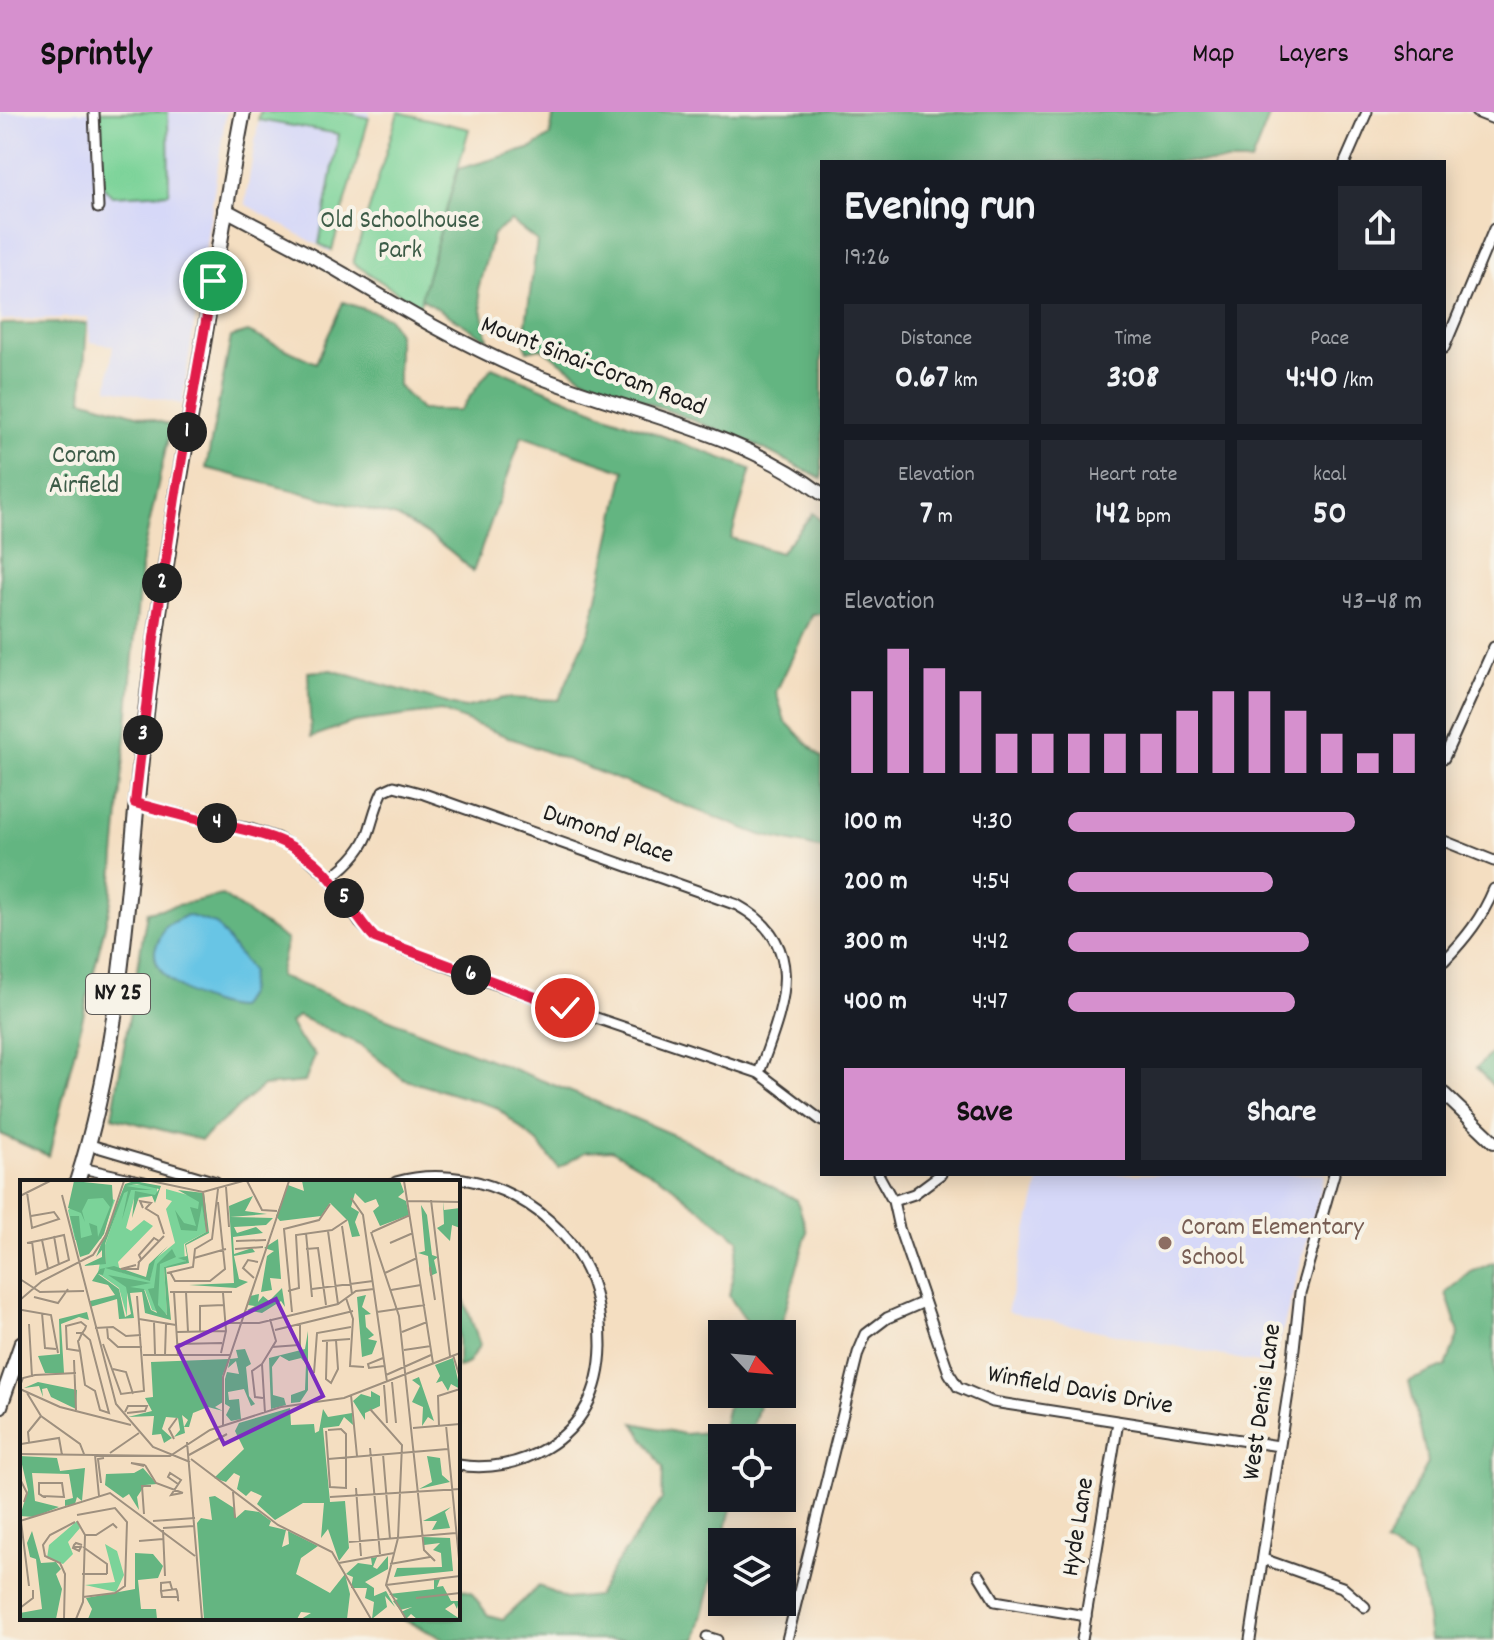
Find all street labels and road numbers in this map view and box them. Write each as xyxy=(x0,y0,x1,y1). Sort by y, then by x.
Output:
street label: Mount Sinai-Coram Road xyxy=(475,307,711,427)
street label: Dumond Place xyxy=(538,795,678,875)
road number: NY 25 xyxy=(86,974,150,1014)
street label: West Denis Lane xyxy=(1234,1321,1292,1483)
street label: Winfield Davis Drive xyxy=(984,1356,1176,1426)
street label: Hyde Lane xyxy=(1053,1475,1105,1579)

